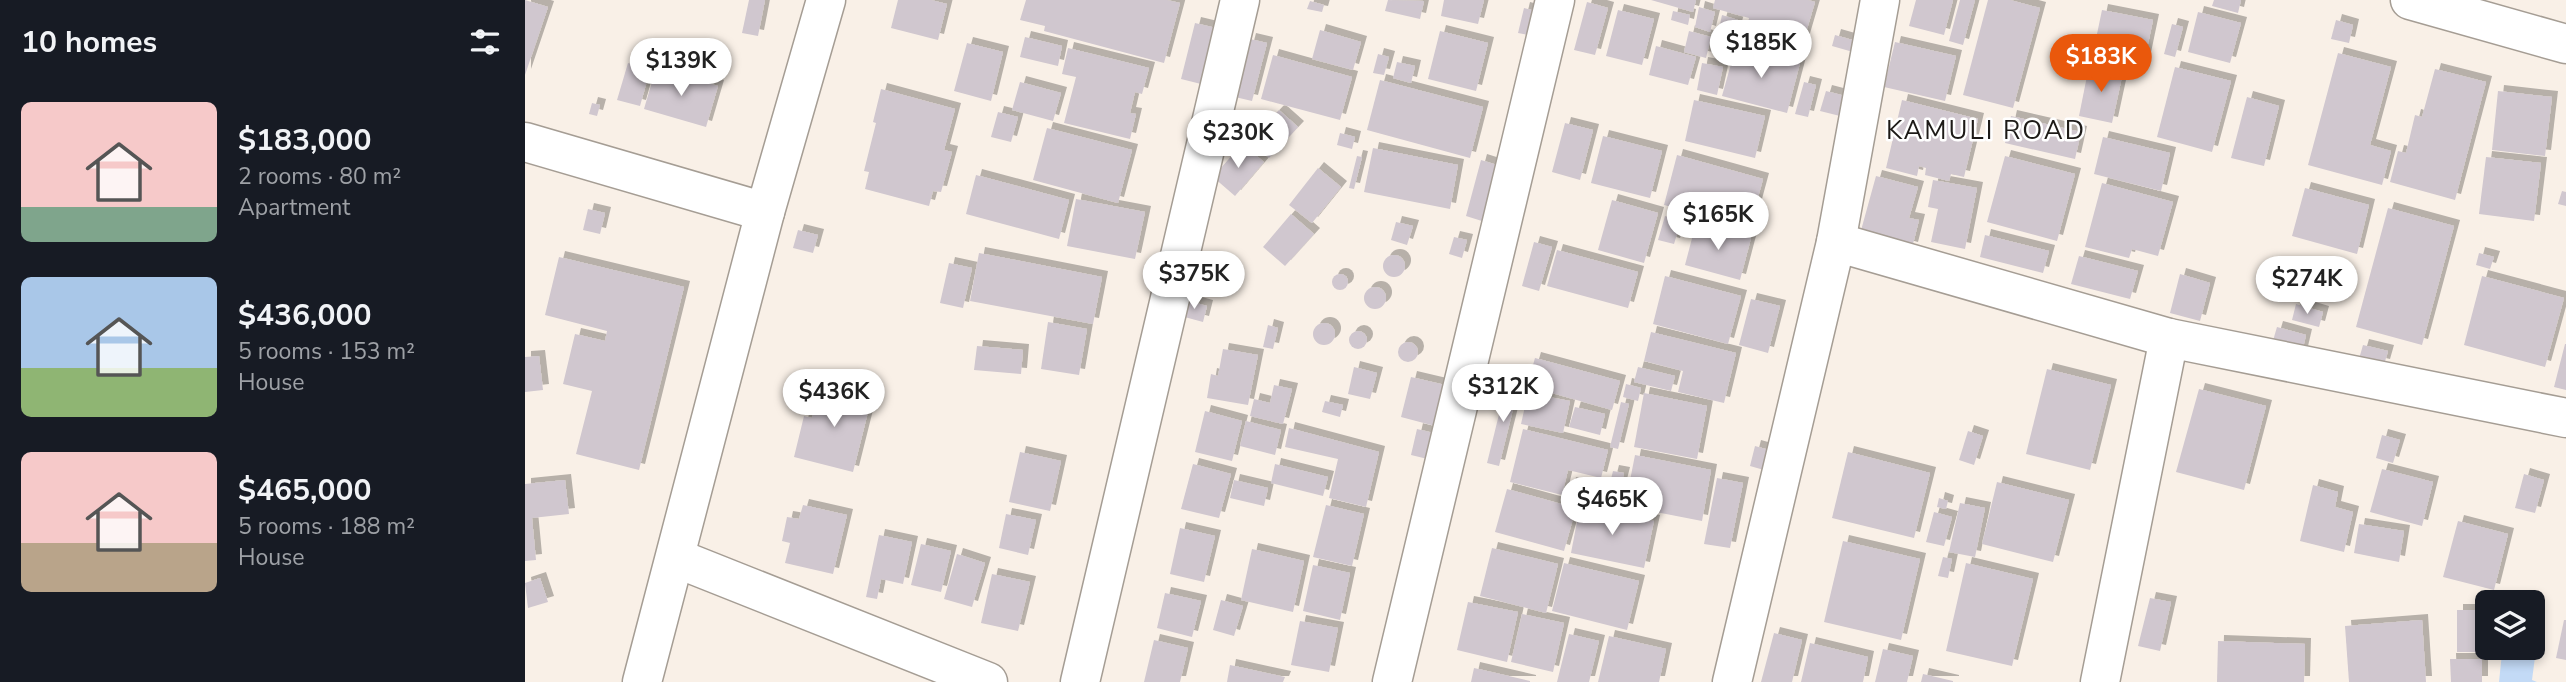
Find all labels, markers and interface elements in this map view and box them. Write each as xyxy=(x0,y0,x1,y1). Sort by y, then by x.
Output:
pin: $185K xyxy=(1712,20,1810,80)
text: 10 homes xyxy=(21,22,157,63)
icon: filters xyxy=(466,23,504,61)
text: $185K xyxy=(1726,27,1796,58)
pin: $183K xyxy=(2052,34,2150,94)
pin: $139K xyxy=(632,38,730,98)
text: $183K xyxy=(2066,41,2136,72)
text: $139K xyxy=(646,45,716,76)
pin: $230K xyxy=(1189,110,1287,170)
district label: KAMULI ROAD xyxy=(1886,113,2086,148)
text: $230K xyxy=(1203,117,1273,148)
text: $183,000 xyxy=(238,120,371,161)
icon: home xyxy=(77,130,161,214)
text: 2 rooms · 80 m² xyxy=(238,161,401,192)
text: Apartment xyxy=(238,192,350,223)
pin: $165K xyxy=(1669,192,1767,252)
text: $165K xyxy=(1683,199,1753,230)
pin: $375K xyxy=(1145,252,1243,311)
pin: $274K xyxy=(2258,256,2356,316)
text: $375K xyxy=(1159,258,1229,289)
text: $274K xyxy=(2272,263,2342,294)
text: $436,000 xyxy=(238,295,371,336)
icon: home xyxy=(77,305,161,389)
text: 5 rooms · 153 m² xyxy=(238,336,415,367)
pin: $312K xyxy=(1454,364,1552,424)
text: House xyxy=(238,367,305,398)
pin: $436K xyxy=(785,370,883,429)
text: $312K xyxy=(1468,371,1538,402)
text: $436K xyxy=(799,376,869,407)
text: $465,000 xyxy=(238,470,371,511)
pin: $465K xyxy=(1563,477,1661,537)
icon: home xyxy=(77,480,161,564)
text: $465K xyxy=(1577,484,1647,515)
text: 5 rooms · 188 m² xyxy=(238,511,415,542)
text: House xyxy=(238,542,305,573)
map controls xyxy=(2475,590,2545,660)
button: layers xyxy=(2475,590,2545,660)

